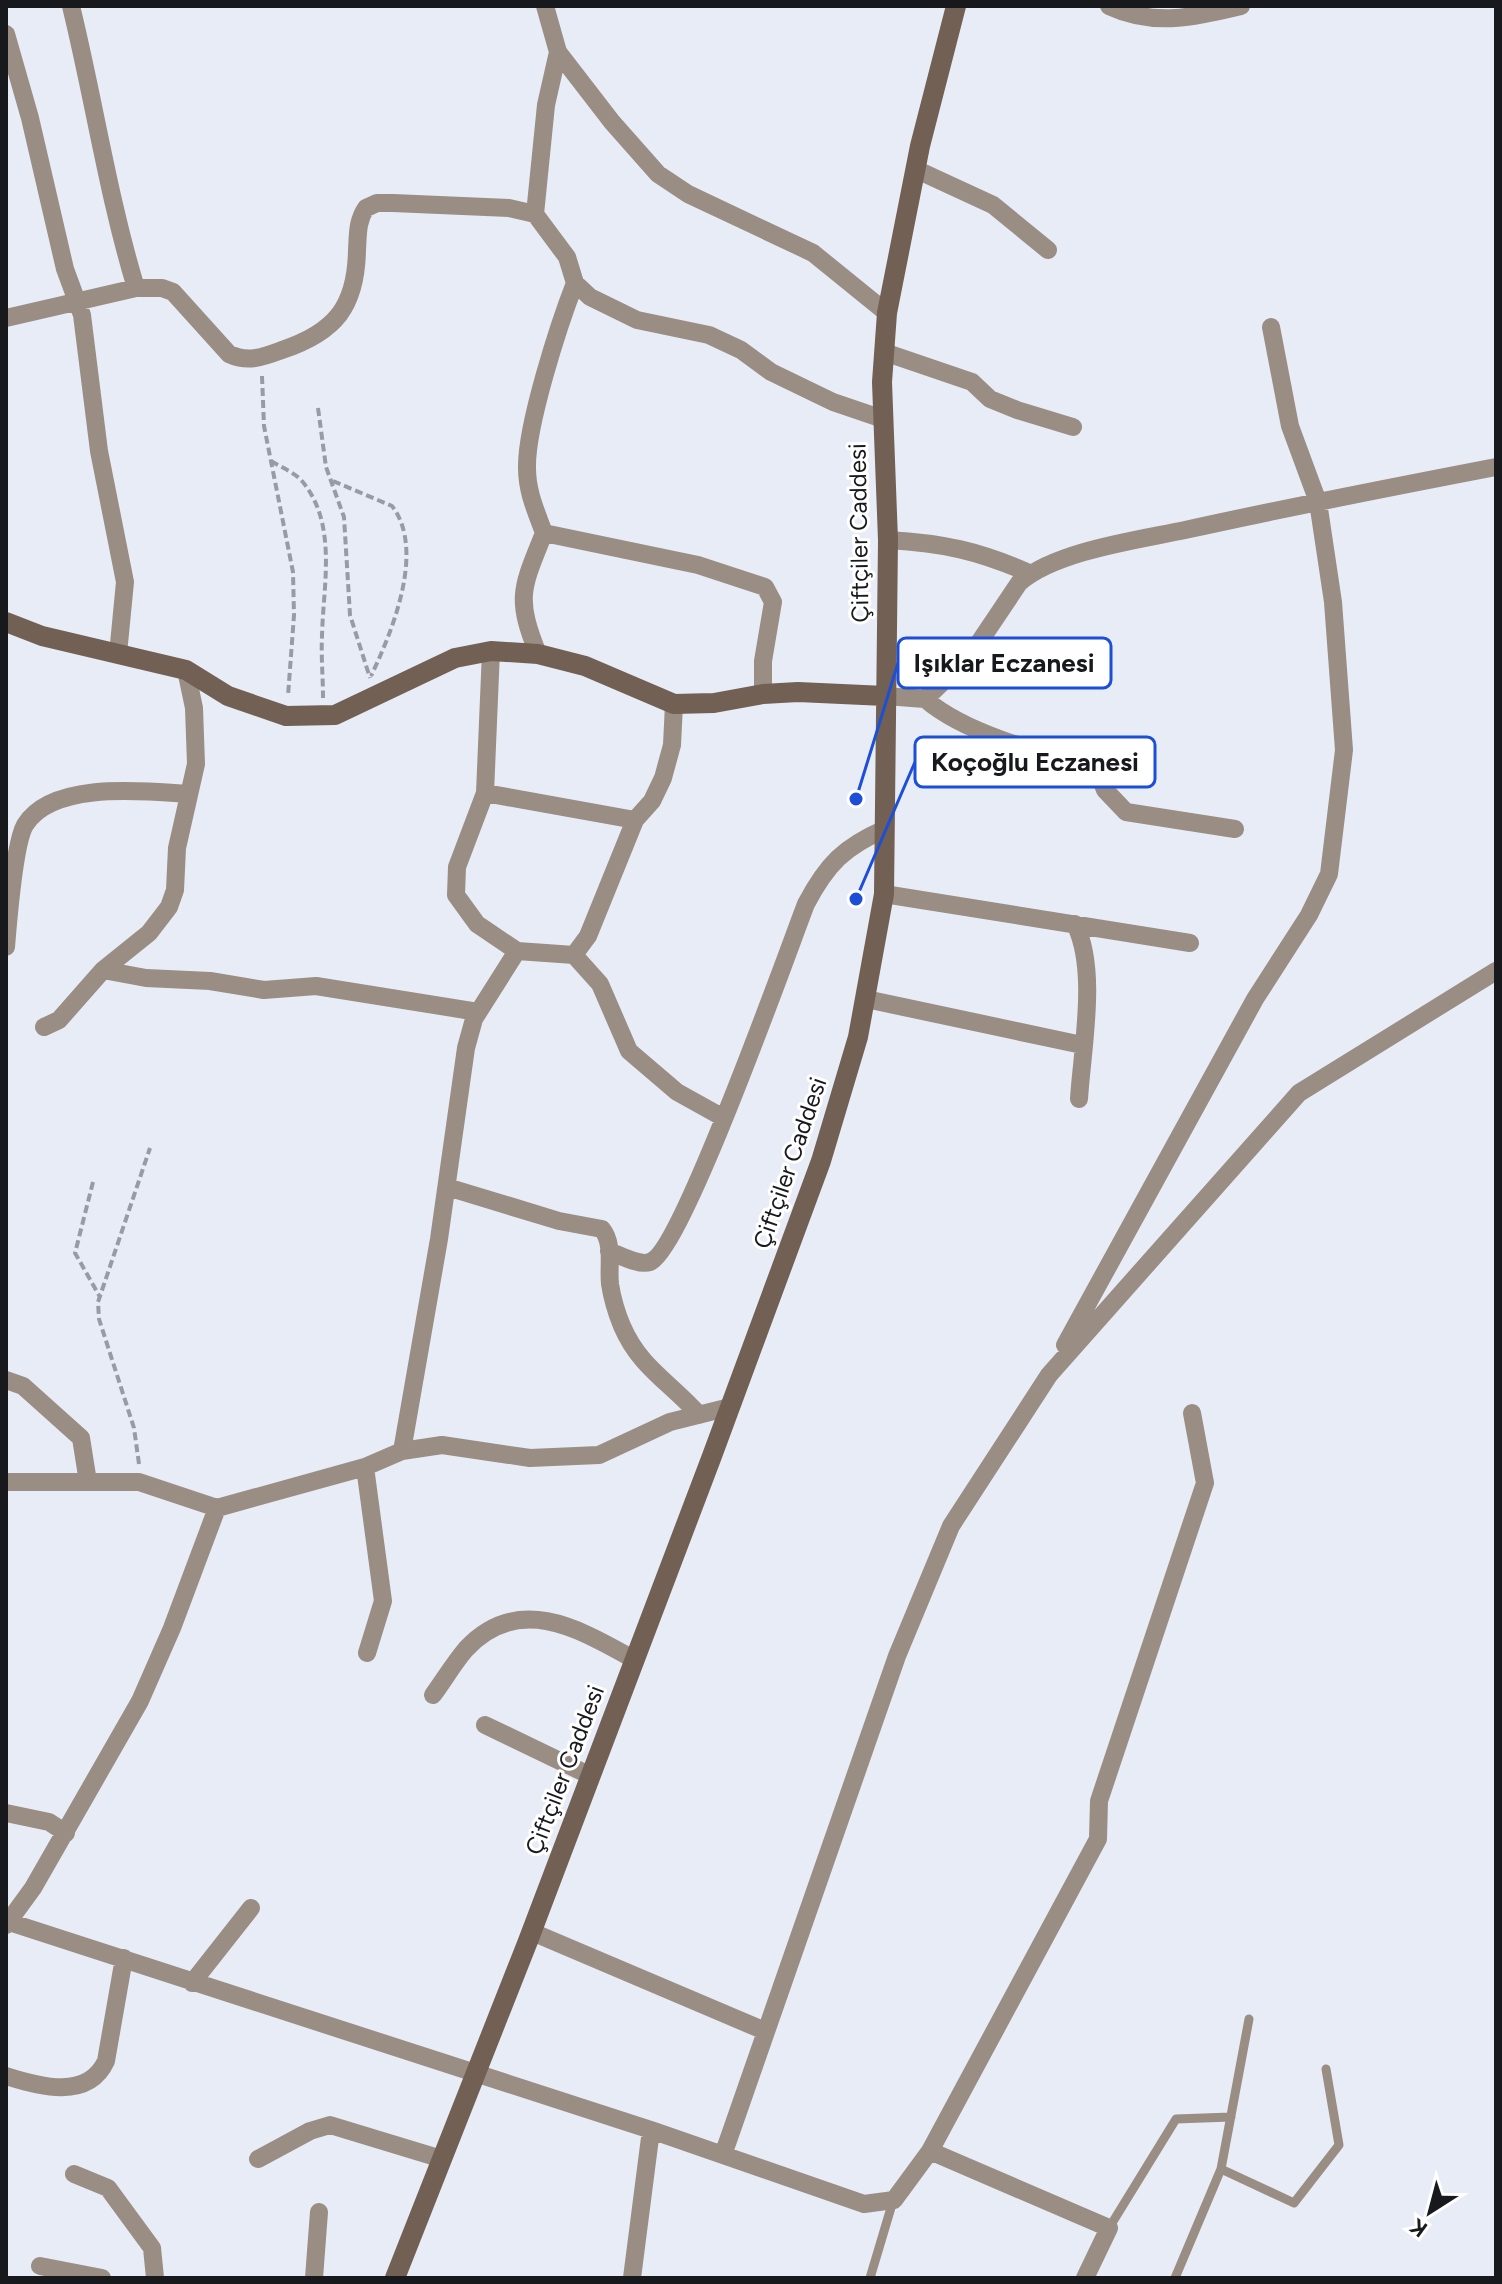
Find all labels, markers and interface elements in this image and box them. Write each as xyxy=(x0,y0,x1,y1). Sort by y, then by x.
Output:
street label: Çiftçiler Caddesi xyxy=(842,443,875,623)
callout: Işıklar Eczanesi xyxy=(898,638,1111,688)
text: Işıklar Eczanesi xyxy=(914,647,1095,679)
callout: Koçoğlu Eczanesi xyxy=(915,737,1155,787)
text: Koçoğlu Eczanesi xyxy=(931,746,1139,778)
street label: Çiftçiler Caddesi xyxy=(747,1073,832,1252)
street label: Çiftçiler Caddesi xyxy=(519,1681,610,1859)
north arrow xyxy=(1390,2172,1470,2252)
text: K xyxy=(1404,2212,1432,2243)

